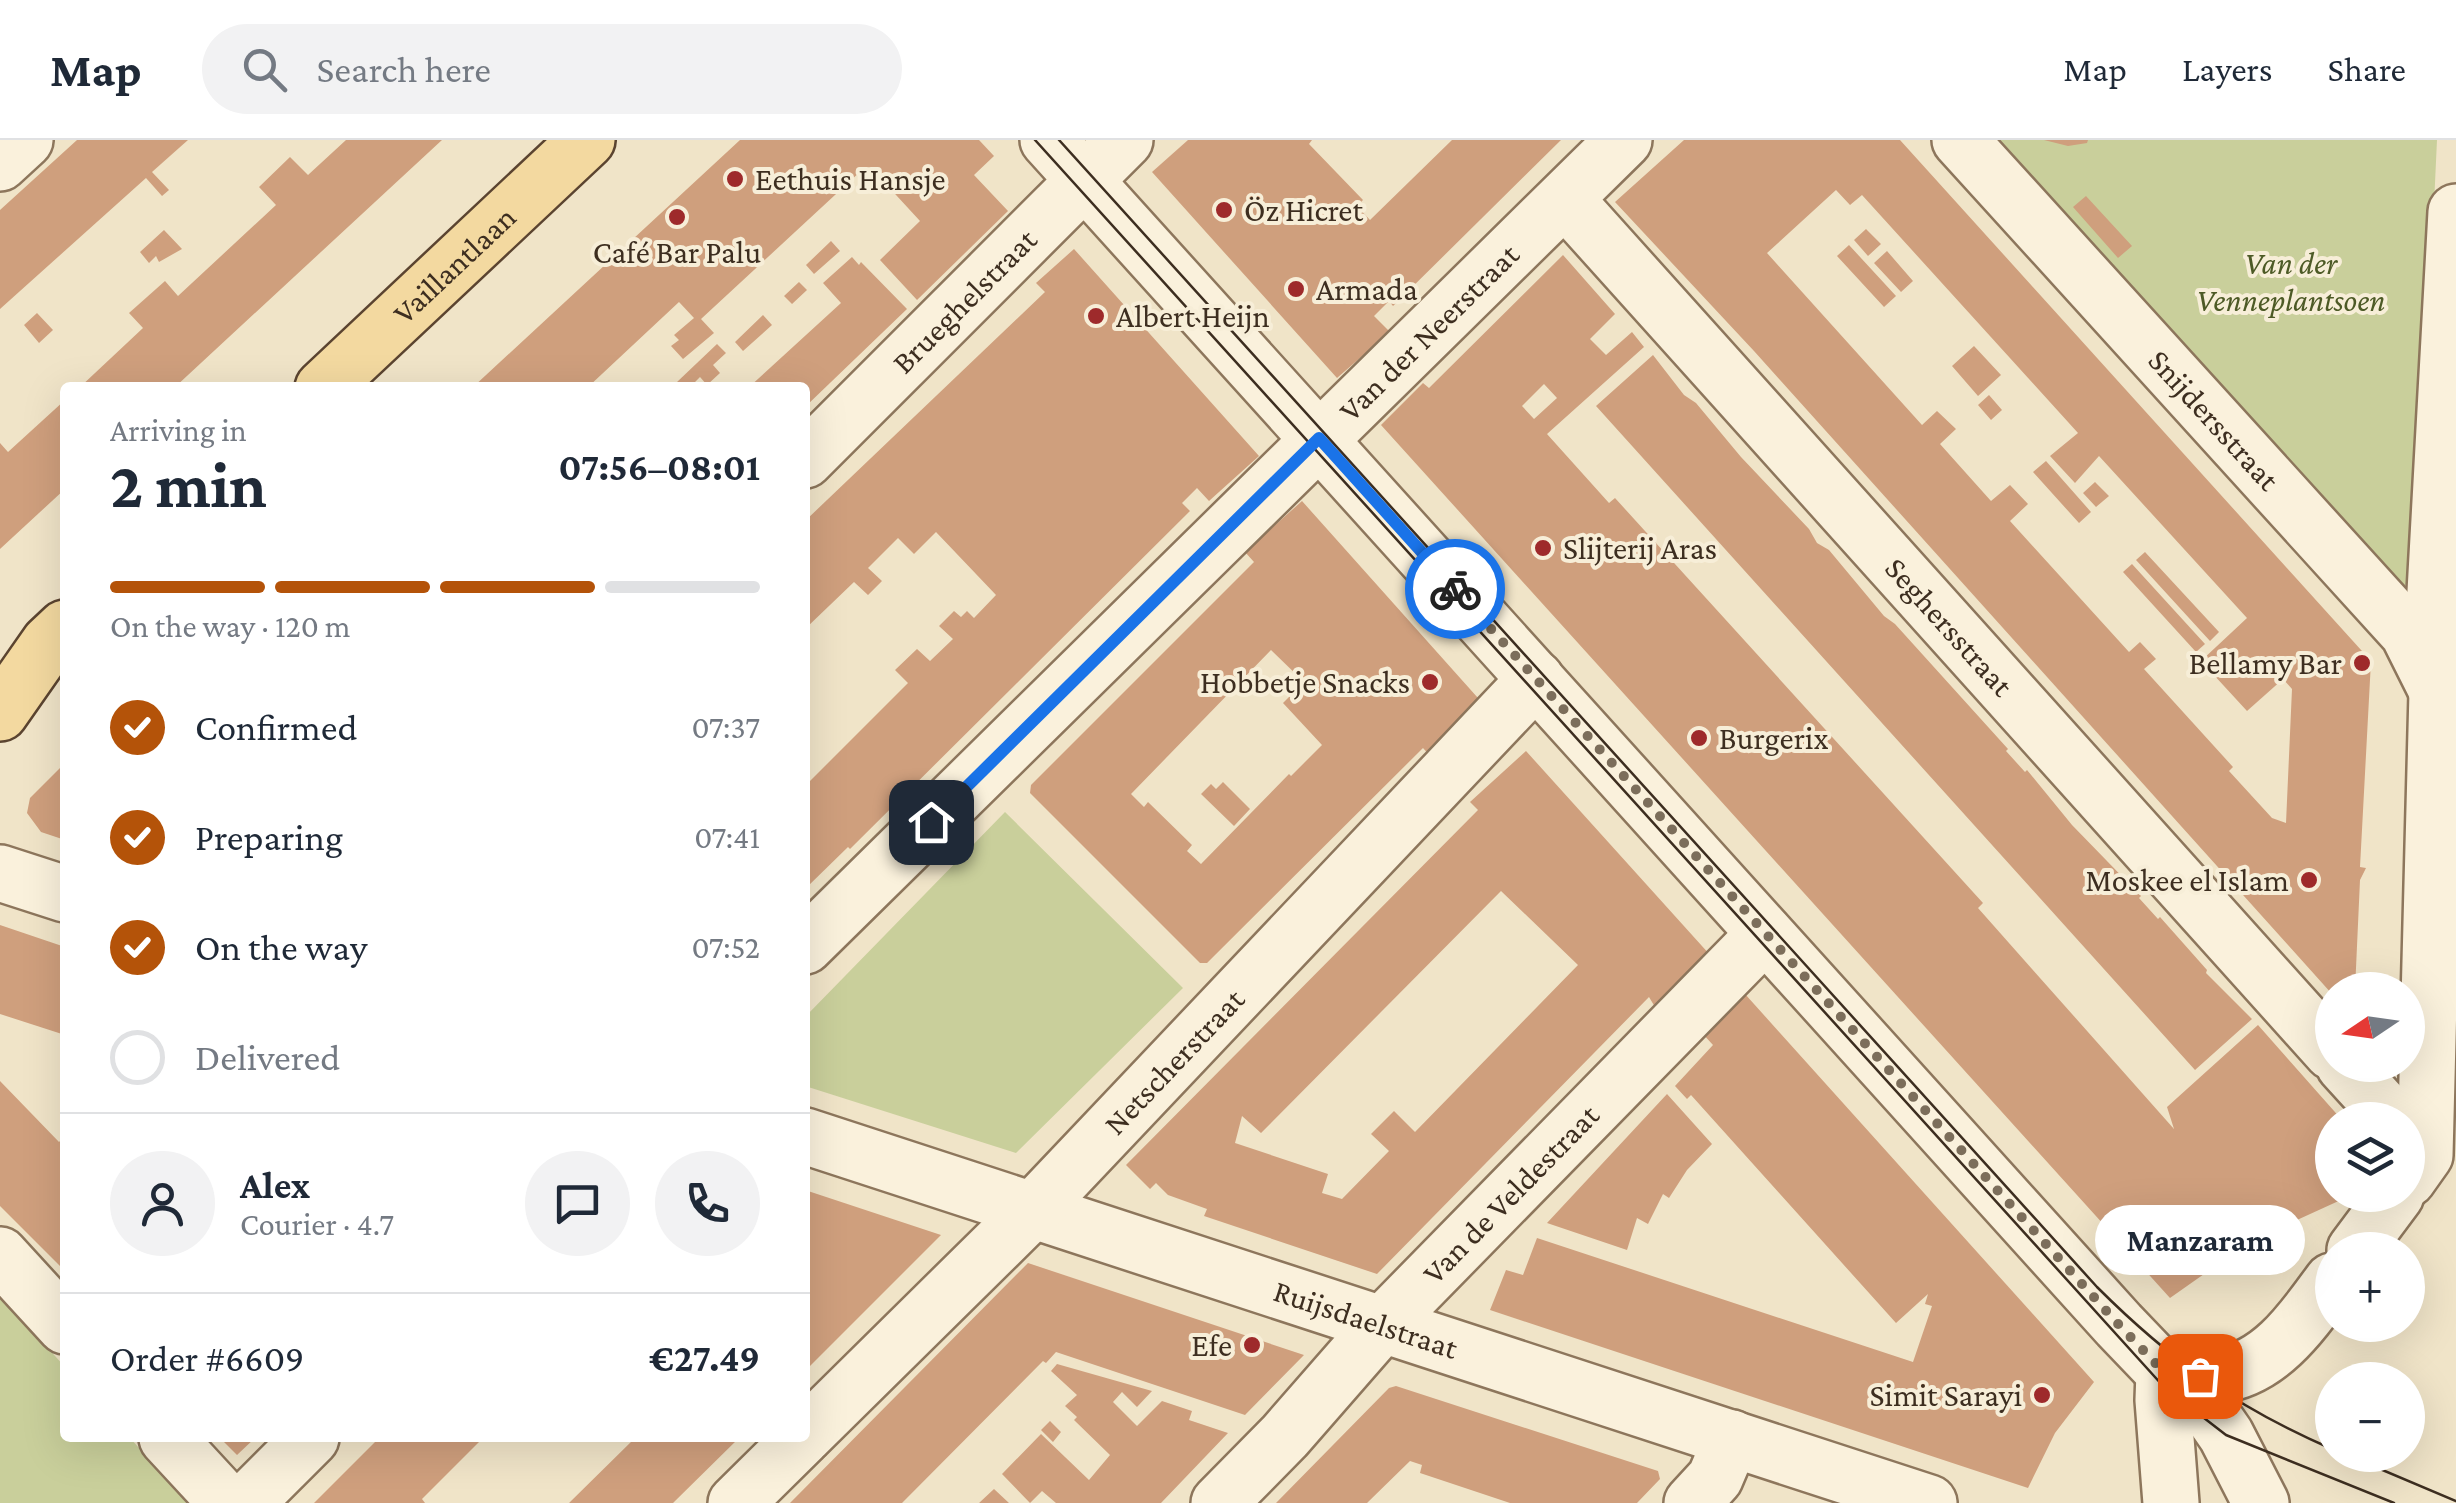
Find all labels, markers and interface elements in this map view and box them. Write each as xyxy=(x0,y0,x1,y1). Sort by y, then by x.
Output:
search box xyxy=(202,24,902,114)
icon: search xyxy=(237,42,292,97)
text: Map xyxy=(50,43,142,96)
text: Search here xyxy=(317,48,491,90)
text: Map xyxy=(2063,50,2127,89)
text: Layers xyxy=(2182,50,2273,89)
text: Share xyxy=(2328,50,2406,89)
place label: Eethuis Hansje xyxy=(755,161,946,197)
marker: Eethuis Hansje xyxy=(724,168,746,190)
place label: Öz Hicret xyxy=(1244,192,1363,228)
street label: Vaillantlaan xyxy=(386,199,523,331)
marker: Öz Hicret xyxy=(1213,199,1235,221)
marker: Café Bar Palu xyxy=(666,206,688,228)
street label: Brueghelstraat xyxy=(884,221,1044,381)
place label: Café Bar Palu xyxy=(593,234,761,270)
street label: Van der Neerstraat xyxy=(1331,236,1526,428)
park label: Van der Venneplantsoen xyxy=(2196,245,2386,318)
place label: Armada xyxy=(1316,271,1418,307)
marker: Armada xyxy=(1285,278,1307,300)
place label: Albert Heijn xyxy=(1116,298,1270,334)
marker: Albert Heijn xyxy=(1085,305,1107,327)
street label: Snijdersstraat xyxy=(2141,342,2287,498)
text: Arriving in xyxy=(110,412,247,448)
text: 07:56–08:01 xyxy=(559,446,760,488)
text: 2 min xyxy=(110,449,267,521)
place label: Slijterij Aras xyxy=(1563,530,1717,566)
marker: Slijterij Aras xyxy=(1532,537,1554,559)
courier xyxy=(1405,539,1505,639)
street label: Seghersstraat xyxy=(1878,550,2021,703)
icon: bike xyxy=(1428,562,1483,617)
text: On the way · 120 m xyxy=(110,608,351,644)
place label: Bellamy Bar xyxy=(2189,645,2342,681)
marker: Bellamy Bar xyxy=(2351,652,2373,674)
place label: Hobbetje Snacks xyxy=(1200,664,1410,700)
marker: Hobbetje Snacks xyxy=(1419,671,1441,693)
icon: check xyxy=(110,700,165,755)
text: Confirmed xyxy=(195,706,358,748)
text: 07:37 xyxy=(691,709,760,745)
place label: Burgerix xyxy=(1719,720,1828,756)
marker: Burgerix xyxy=(1688,727,1710,749)
pin xyxy=(889,780,974,865)
icon: home xyxy=(904,795,959,850)
icon: check xyxy=(110,810,165,865)
text: Preparing xyxy=(195,816,343,858)
text: 07:41 xyxy=(694,819,760,855)
place label: Moskee el Islam xyxy=(2085,862,2289,898)
marker: Moskee el Islam xyxy=(2298,869,2320,891)
icon: check xyxy=(110,920,165,975)
text: On the way xyxy=(195,926,367,968)
text: 07:52 xyxy=(692,929,760,965)
north arrow xyxy=(2315,972,2425,1082)
map controls xyxy=(2315,972,2425,1472)
street label: Netscherstraat xyxy=(1096,981,1252,1142)
text: Delivered xyxy=(195,1036,340,1078)
street label: Van de Veldestraat xyxy=(1415,1097,1606,1291)
button: layers xyxy=(2315,1102,2425,1212)
button: person xyxy=(110,1151,215,1256)
button: chat xyxy=(525,1151,630,1256)
button: phone xyxy=(655,1151,760,1256)
text: Alex xyxy=(240,1164,310,1206)
text: Courier · 4.7 xyxy=(240,1206,394,1242)
callout: Manzaram xyxy=(2095,1206,2305,1276)
text: Manzaram xyxy=(2127,1222,2273,1258)
button: + xyxy=(2315,1232,2425,1342)
street label: Ruijsdaelstraat xyxy=(1269,1272,1463,1366)
place label: Efe xyxy=(1191,1327,1232,1363)
marker: Efe xyxy=(1241,1334,1263,1356)
pin xyxy=(2158,1334,2243,1419)
text: Order #6609 xyxy=(110,1337,304,1379)
text: €27.49 xyxy=(649,1337,760,1379)
icon: bag xyxy=(2173,1349,2228,1404)
button: − xyxy=(2315,1362,2425,1472)
place label: Simit Sarayi xyxy=(1870,1377,2022,1413)
marker: Simit Sarayi xyxy=(2031,1384,2053,1406)

